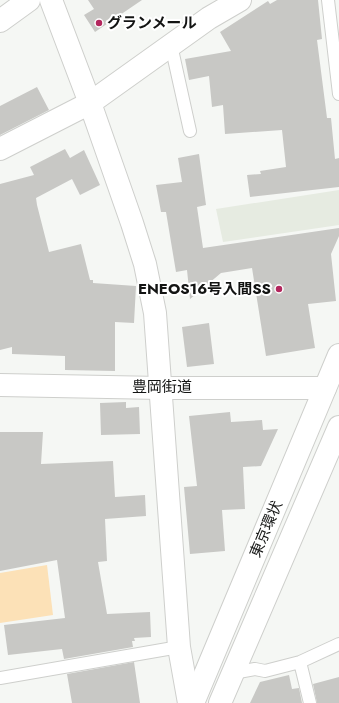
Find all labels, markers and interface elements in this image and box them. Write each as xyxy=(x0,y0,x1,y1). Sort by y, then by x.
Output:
place label: グランメール xyxy=(107,12,197,34)
marker: グランメール xyxy=(94,18,104,28)
place label: ENEOS16号入間SS xyxy=(138,278,271,300)
marker: ENEOS16号入間SS xyxy=(274,284,284,294)
street label: 豊岡街道 xyxy=(132,376,192,398)
street label: 東京環状 xyxy=(244,497,288,561)

